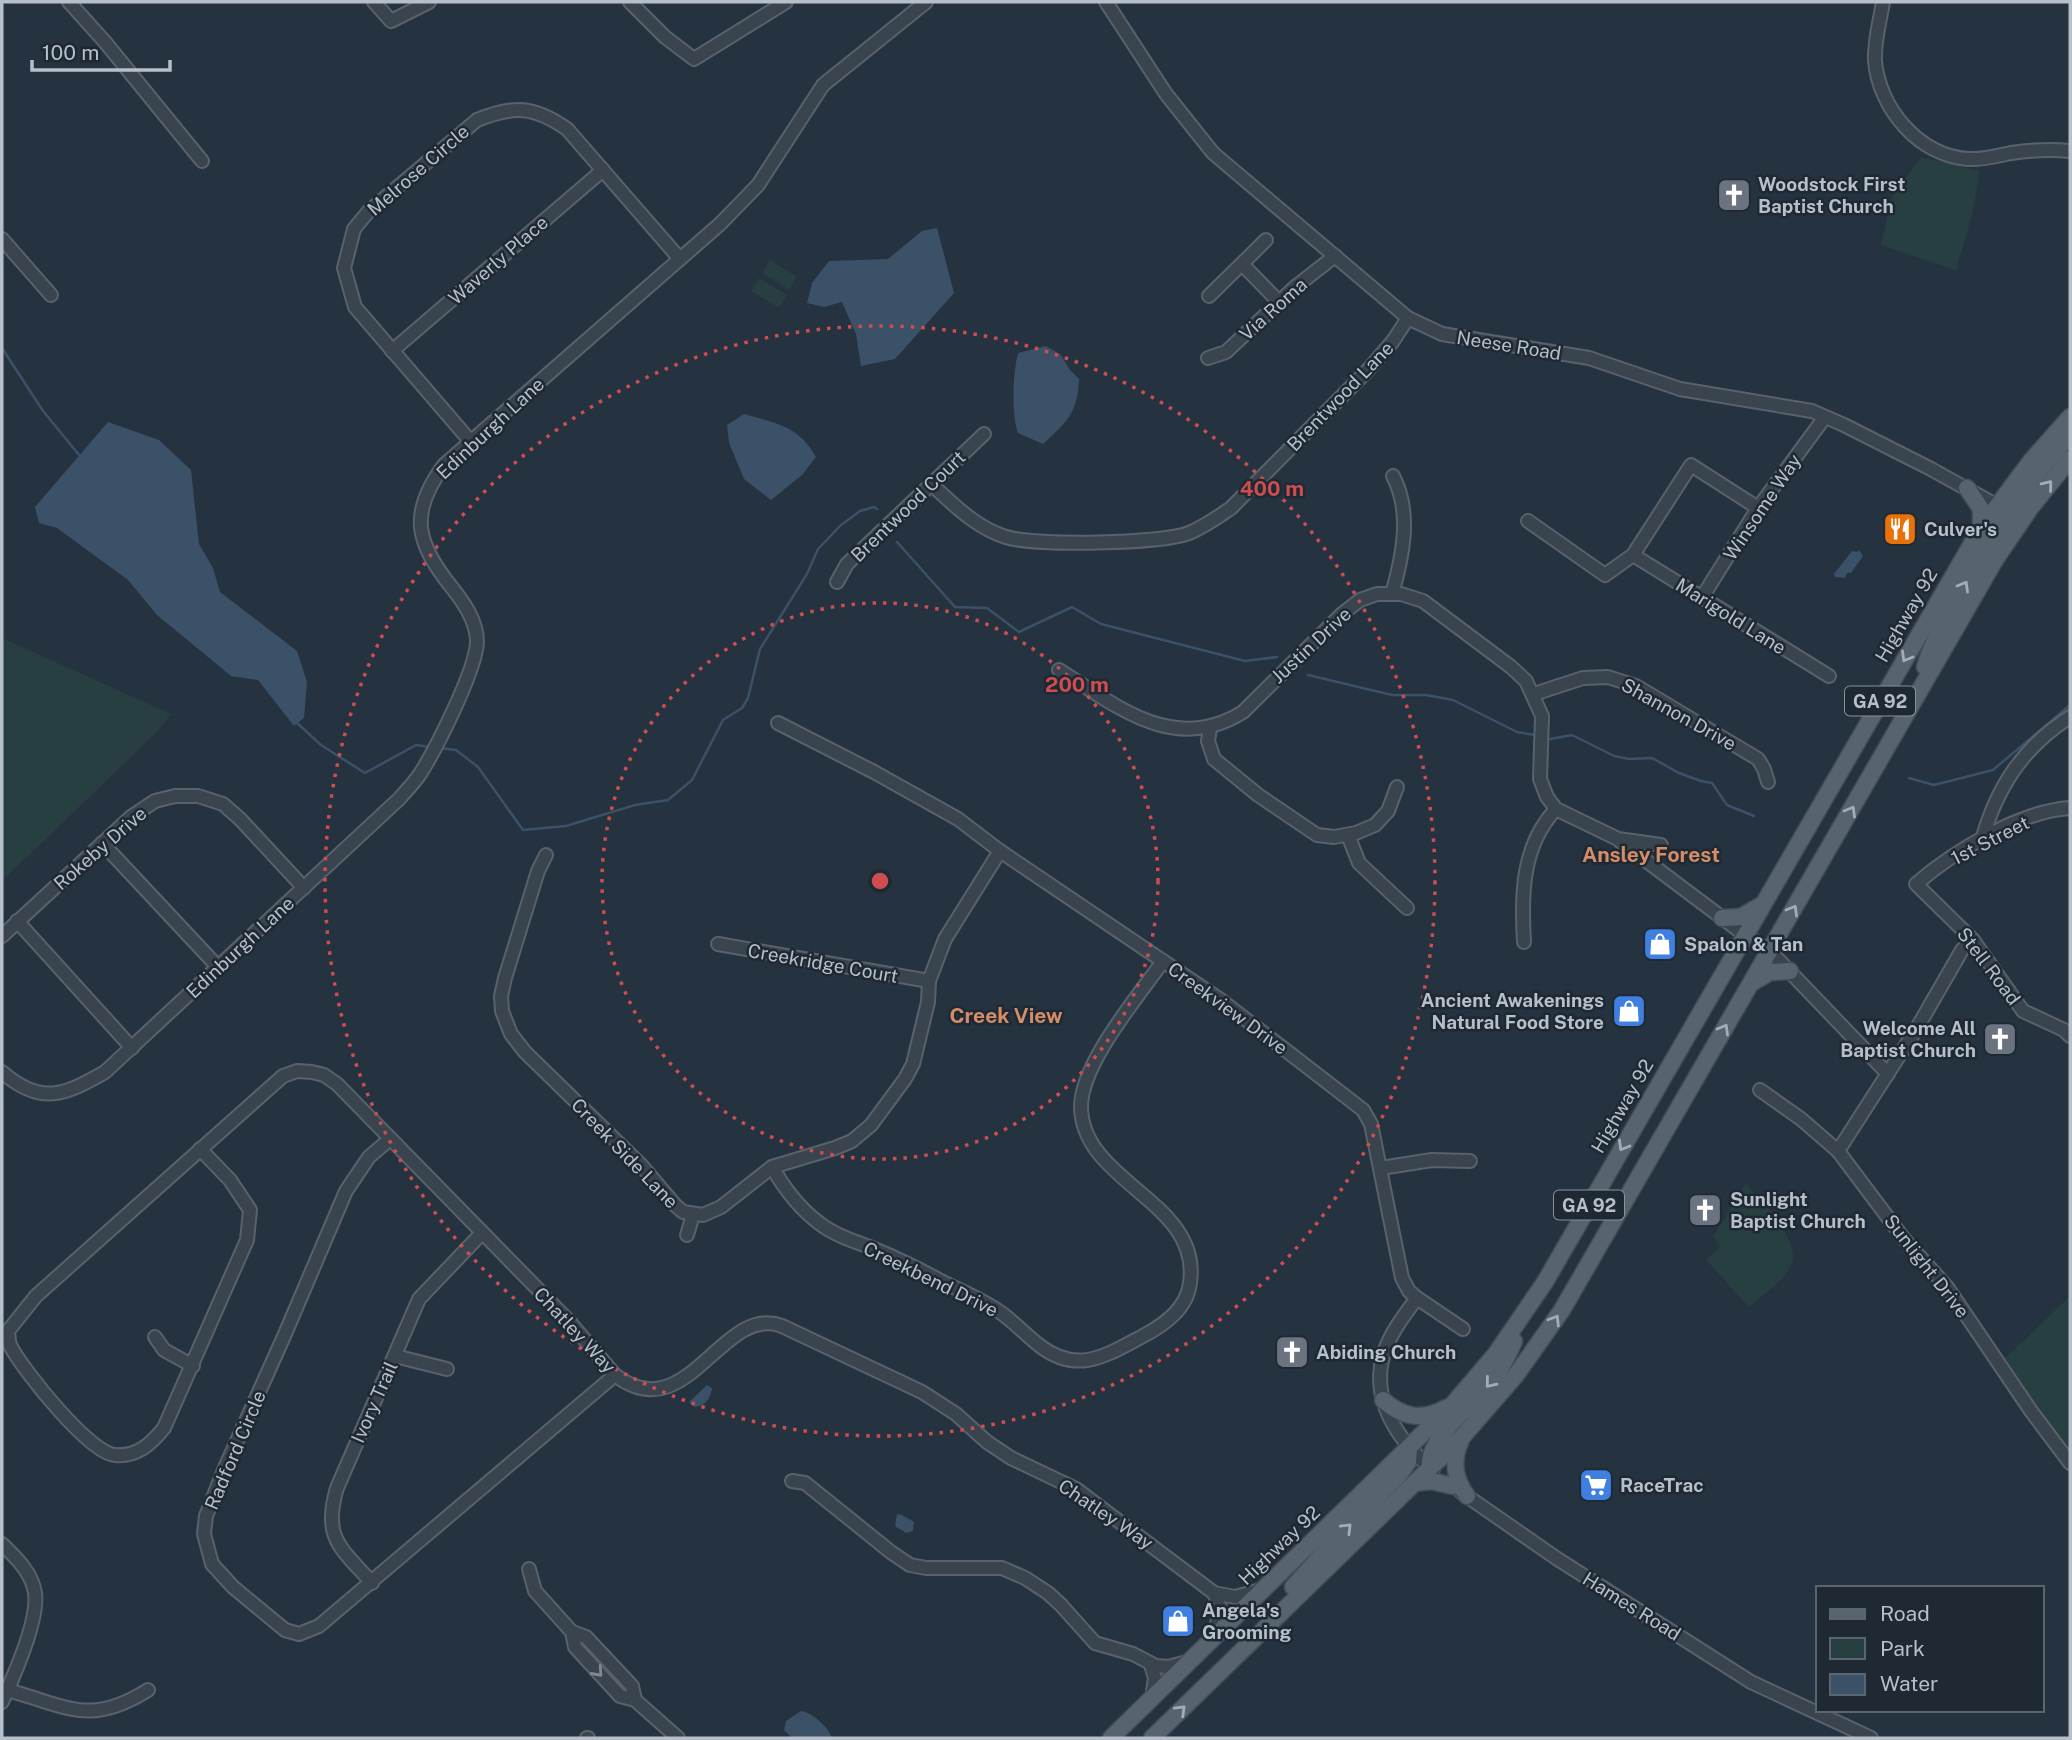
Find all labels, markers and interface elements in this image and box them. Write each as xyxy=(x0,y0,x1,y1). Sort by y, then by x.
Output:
scale bar xyxy=(32,28,170,72)
text: 100 m xyxy=(42,40,99,65)
street label: Melrose Circle xyxy=(363,120,473,220)
place label: Woodstock First Baptist Church xyxy=(1758,173,1905,217)
church icon: Woodstock First Baptist Church xyxy=(1715,176,1753,214)
street label: Waverly Place xyxy=(444,211,552,309)
street label: Via Roma xyxy=(1235,273,1311,345)
street label: Neese Road xyxy=(1455,326,1563,364)
street label: Brentwood Lane xyxy=(1282,337,1398,455)
street label: Edinburgh Lane xyxy=(432,373,548,483)
street label: Brentwood Court xyxy=(846,446,970,566)
street label: Winsome Way xyxy=(1718,450,1806,564)
text: 400 m xyxy=(1240,476,1304,501)
one-way arrow xyxy=(2040,480,2052,493)
restaurant icon: Culver's xyxy=(1881,510,1919,548)
place label: Culver's xyxy=(1924,518,1997,540)
street label: Highway 92 xyxy=(1870,564,1942,666)
street label: Marigold Lane xyxy=(1672,573,1790,659)
one-way arrow xyxy=(1956,581,1969,594)
street label: Justin Drive xyxy=(1267,602,1355,688)
one-way arrow xyxy=(1901,650,1914,663)
text: 200 m xyxy=(1045,672,1109,697)
street label: Shannon Drive xyxy=(1618,673,1740,755)
road number: GA 92 xyxy=(1845,686,1915,716)
street label: Rokeby Drive xyxy=(49,802,151,894)
one-way arrow xyxy=(1842,805,1855,818)
street label: 1st Street xyxy=(1947,811,2033,869)
district label: Ansley Forest xyxy=(1582,842,1720,867)
centre of rings xyxy=(868,869,892,893)
street label: Edinburgh Lane xyxy=(182,892,298,1002)
one-way arrow xyxy=(1785,905,1798,918)
street label: Stell Road xyxy=(1953,923,2025,1009)
shop icon: Spalon & Tan xyxy=(1641,925,1679,963)
place label: Spalon & Tan xyxy=(1684,933,1803,955)
street label: Creekridge Court xyxy=(746,939,900,987)
street label: Creekview Drive xyxy=(1164,957,1292,1059)
place label: Ancient Awakenings Natural Food Store xyxy=(1421,989,1604,1033)
shop icon: Ancient Awakenings Natural Food Store xyxy=(1610,992,1648,1030)
district label: Creek View xyxy=(949,1003,1063,1028)
place label: Welcome All Baptist Church xyxy=(1840,1017,1976,1061)
church icon: Welcome All Baptist Church xyxy=(1981,1020,2019,1058)
one-way arrow xyxy=(1716,1024,1729,1037)
street label: Highway 92 xyxy=(1586,1055,1658,1157)
street label: Creek Side Lane xyxy=(567,1094,683,1212)
one-way arrow xyxy=(1618,1139,1631,1152)
place label: Sunlight Baptist Church xyxy=(1730,1188,1866,1232)
road number: GA 92 xyxy=(1554,1190,1624,1220)
church icon: Sunlight Baptist Church xyxy=(1686,1191,1724,1229)
street label: Sunlight Drive xyxy=(1880,1210,1974,1322)
street label: Creekbend Drive xyxy=(860,1237,1002,1321)
street label: Chatley Way xyxy=(530,1283,620,1377)
one-way arrow xyxy=(1547,1314,1560,1327)
church icon: Abiding Church xyxy=(1273,1333,1311,1371)
place label: Abiding Church xyxy=(1316,1341,1456,1363)
street label: Ivory Trail xyxy=(346,1358,402,1446)
one-way arrow xyxy=(1486,1375,1499,1387)
street label: Radford Circle xyxy=(200,1387,270,1513)
supermarket icon: RaceTrac xyxy=(1577,1466,1615,1504)
street label: Chatley Way xyxy=(1055,1474,1157,1554)
place label: RaceTrac xyxy=(1620,1474,1704,1496)
street label: Highway 92 xyxy=(1234,1501,1324,1589)
one-way arrow xyxy=(1338,1524,1351,1537)
street label: Hames Road xyxy=(1579,1567,1685,1645)
legend xyxy=(1816,1586,2044,1712)
place label: Angela's Grooming xyxy=(1202,1599,1292,1643)
text: Road xyxy=(1880,1601,1930,1626)
shop icon: Angela's Grooming xyxy=(1159,1602,1197,1640)
text: Park xyxy=(1880,1636,1925,1661)
one-way arrow xyxy=(590,1664,602,1677)
text: Water xyxy=(1880,1671,1938,1696)
one-way arrow xyxy=(1172,1706,1185,1719)

